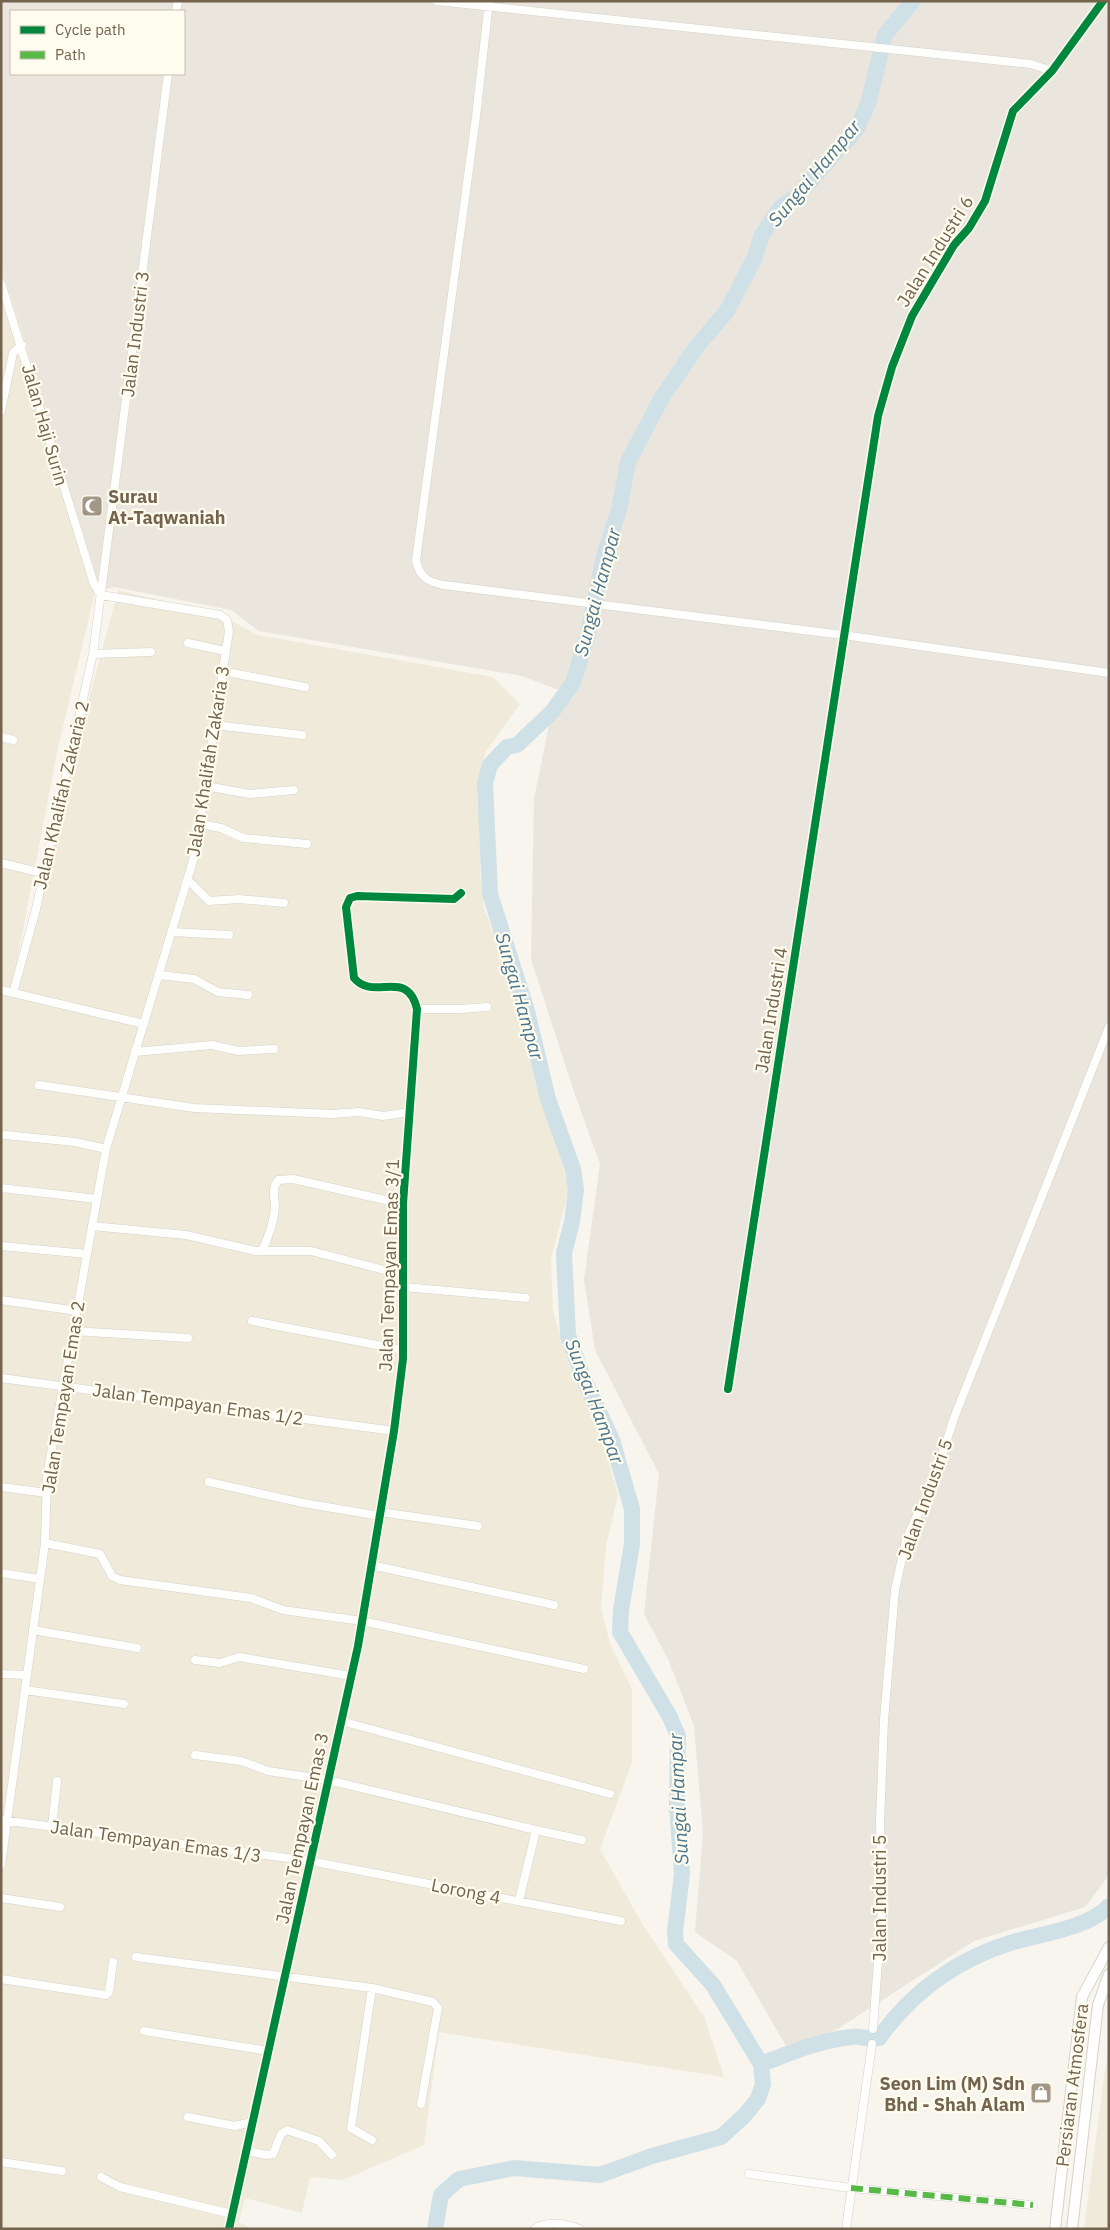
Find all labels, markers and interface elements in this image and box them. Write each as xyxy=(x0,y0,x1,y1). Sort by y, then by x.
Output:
legend xyxy=(10,10,185,75)
text: Cycle path xyxy=(55,20,126,39)
text: Path xyxy=(55,45,86,64)
water label: Sungai Hampar xyxy=(762,114,866,231)
street label: Jalan Industri 6 xyxy=(892,191,978,311)
street label: Jalan Industri 3 xyxy=(116,270,154,398)
street label: Jalan Haji Surin xyxy=(17,362,73,488)
place label: Surau At-Taqwaniah xyxy=(108,485,226,529)
mosque icon: Surau At-Taqwaniah xyxy=(80,494,104,518)
water label: Sungai Hampar xyxy=(568,524,626,659)
street label: Jalan Khalifah Zakaria 3 xyxy=(182,664,234,858)
street label: Jalan Khalifah Zakaria 2 xyxy=(28,698,94,892)
water label: Sungai Hampar xyxy=(490,929,550,1064)
street label: Jalan Industri 4 xyxy=(750,945,792,1075)
street label: Jalan Tempayan Emas 3/1 xyxy=(374,1158,404,1372)
street label: Jalan Tempayan Emas 2 xyxy=(36,1299,90,1495)
water label: Sungai Hampar xyxy=(560,1335,630,1468)
street label: Jalan Tempayan Emas 1/2 xyxy=(91,1378,305,1430)
street label: Jalan Industri 5 xyxy=(892,1435,958,1563)
street label: Jalan Tempayan Emas 3 xyxy=(270,1730,334,1926)
water label: Sungai Hampar xyxy=(663,1732,693,1865)
street label: Jalan Tempayan Emas 1/3 xyxy=(49,1815,263,1867)
street label: Jalan Industri 5 xyxy=(868,1835,891,1961)
street label: Lorong 4 xyxy=(429,1873,503,1909)
street label: Persiaran Atmosfera xyxy=(1051,2002,1093,2168)
place label: Seon Lim (M) Sdn Bhd - Shah Alam xyxy=(879,2072,1025,2116)
shop icon: Seon Lim (M) Sdn Bhd - Shah Alam xyxy=(1029,2081,1053,2105)

